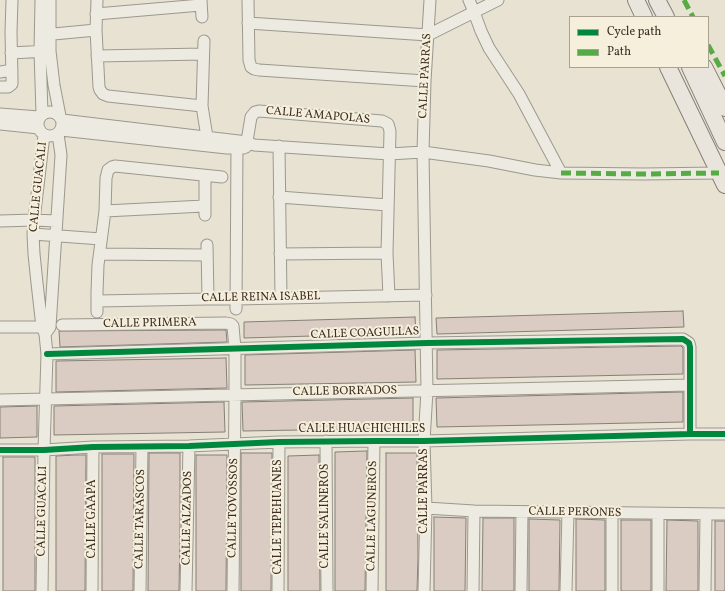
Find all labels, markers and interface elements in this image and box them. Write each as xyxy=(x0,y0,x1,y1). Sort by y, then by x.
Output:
legend xyxy=(569,16,709,68)
text: Cycle path xyxy=(607,24,662,40)
street label: CALLE PARRAS xyxy=(417,33,435,119)
text: Path xyxy=(607,44,631,60)
street label: CALLE AMAPOLAS xyxy=(265,104,371,128)
street label: CALLE GUACALI xyxy=(27,141,51,233)
street label: CALLE REINA ISABEL xyxy=(201,290,321,306)
street label: CALLE PRIMERA xyxy=(103,316,197,332)
street label: CALLE COAGULLAS xyxy=(310,325,420,343)
street label: CALLE BORRADOS xyxy=(293,384,397,400)
street label: CALLE HUACHICHILES xyxy=(299,423,425,437)
street label: CALLE PARRAS xyxy=(418,448,432,534)
street label: CALLE TOVOSSOS xyxy=(226,458,242,558)
street label: CALLE TEPEHUANES xyxy=(272,459,286,575)
street label: CALLE LAGUNEROS xyxy=(365,461,381,571)
street label: CALLE SALINEROS xyxy=(319,464,333,568)
street label: CALLE GUACALI xyxy=(35,466,51,556)
street label: CALLE TARASCOS xyxy=(133,469,149,569)
street label: CALLE ALZADOS xyxy=(180,471,196,565)
street label: CALLE GAAPA xyxy=(86,479,100,559)
street label: CALLE PERONES xyxy=(528,505,622,521)

